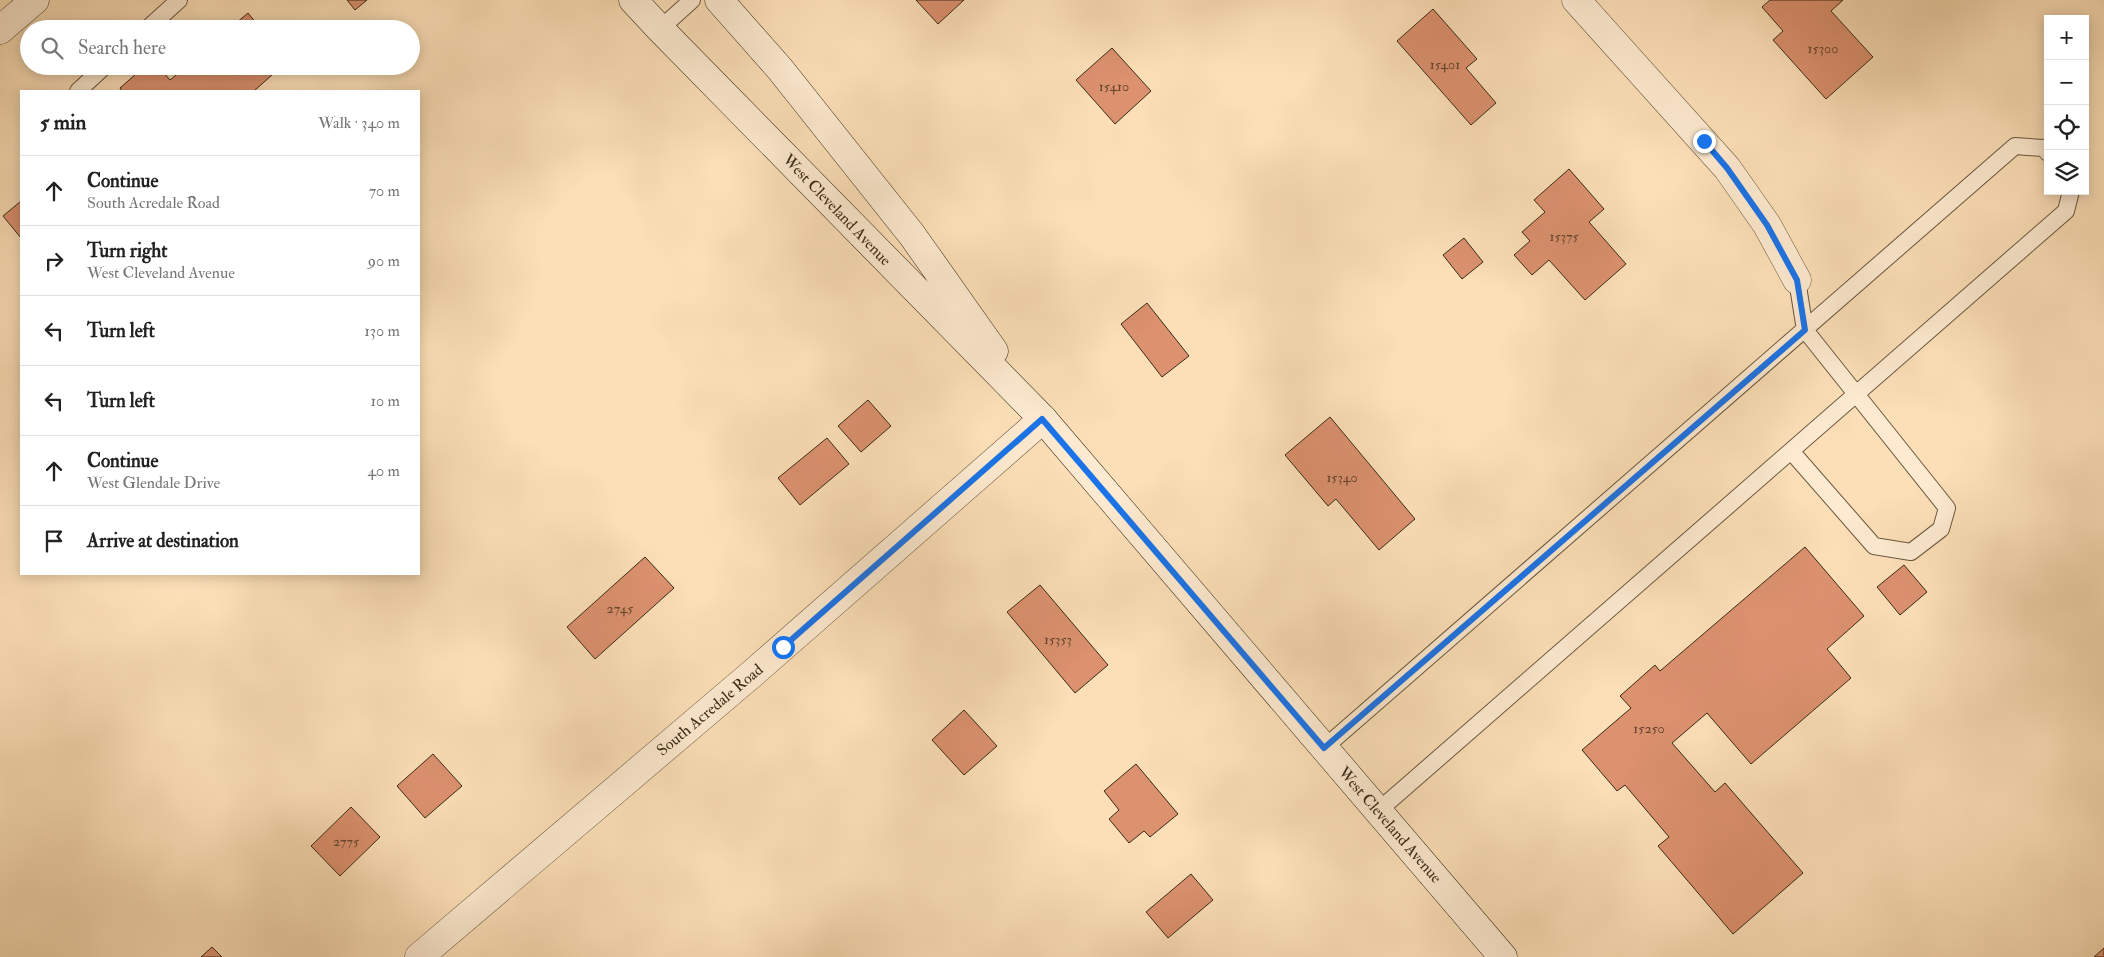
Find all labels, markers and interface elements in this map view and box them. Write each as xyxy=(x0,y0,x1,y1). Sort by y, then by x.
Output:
map controls xyxy=(2044,15,2089,195)
button: + xyxy=(2044,15,2089,60)
search box xyxy=(20,20,420,75)
icon: search xyxy=(38,34,66,62)
text: Search here xyxy=(78,36,166,60)
house number: 15300 xyxy=(1808,40,1838,57)
house number: 15401 xyxy=(1430,56,1460,73)
button: − xyxy=(2044,60,2089,105)
house number: 15410 xyxy=(1099,78,1129,95)
button: locate xyxy=(2044,105,2089,150)
text: 5 min xyxy=(40,109,86,136)
text: Walk · 340 m xyxy=(318,113,400,133)
route end xyxy=(1693,130,1716,153)
street label: West Cleveland Avenue xyxy=(778,149,896,270)
button: layers xyxy=(2044,150,2089,195)
text: Continue xyxy=(87,169,158,193)
icon: ahead xyxy=(40,177,68,205)
text: 70 m xyxy=(369,181,400,201)
text: South Acredale Road xyxy=(87,193,220,213)
house number: 15375 xyxy=(1549,228,1579,245)
text: Turn right xyxy=(87,239,167,263)
icon: right xyxy=(40,247,68,275)
text: 90 m xyxy=(368,251,400,271)
text: West Cleveland Avenue xyxy=(87,263,235,283)
icon: left xyxy=(40,317,68,345)
text: Turn left xyxy=(87,319,155,343)
text: 130 m xyxy=(364,321,400,341)
icon: left xyxy=(40,387,68,415)
text: Turn left xyxy=(87,389,155,413)
text: 10 m xyxy=(370,391,400,411)
text: Continue xyxy=(87,449,158,473)
icon: ahead xyxy=(40,457,68,485)
text: 40 m xyxy=(367,461,400,481)
house number: 15340 xyxy=(1326,469,1358,486)
text: West Glendale Drive xyxy=(87,473,220,493)
icon: arrive xyxy=(40,527,68,555)
text: Arrive at destination xyxy=(87,529,239,553)
house number: 2745 xyxy=(607,600,634,617)
house number: 15353 xyxy=(1044,631,1072,648)
route start xyxy=(772,636,795,659)
street label: South Acredale Road xyxy=(653,660,767,760)
house number: 15250 xyxy=(1633,720,1665,737)
street label: West Cleveland Avenue xyxy=(1333,762,1446,888)
house number: 2775 xyxy=(333,833,360,850)

